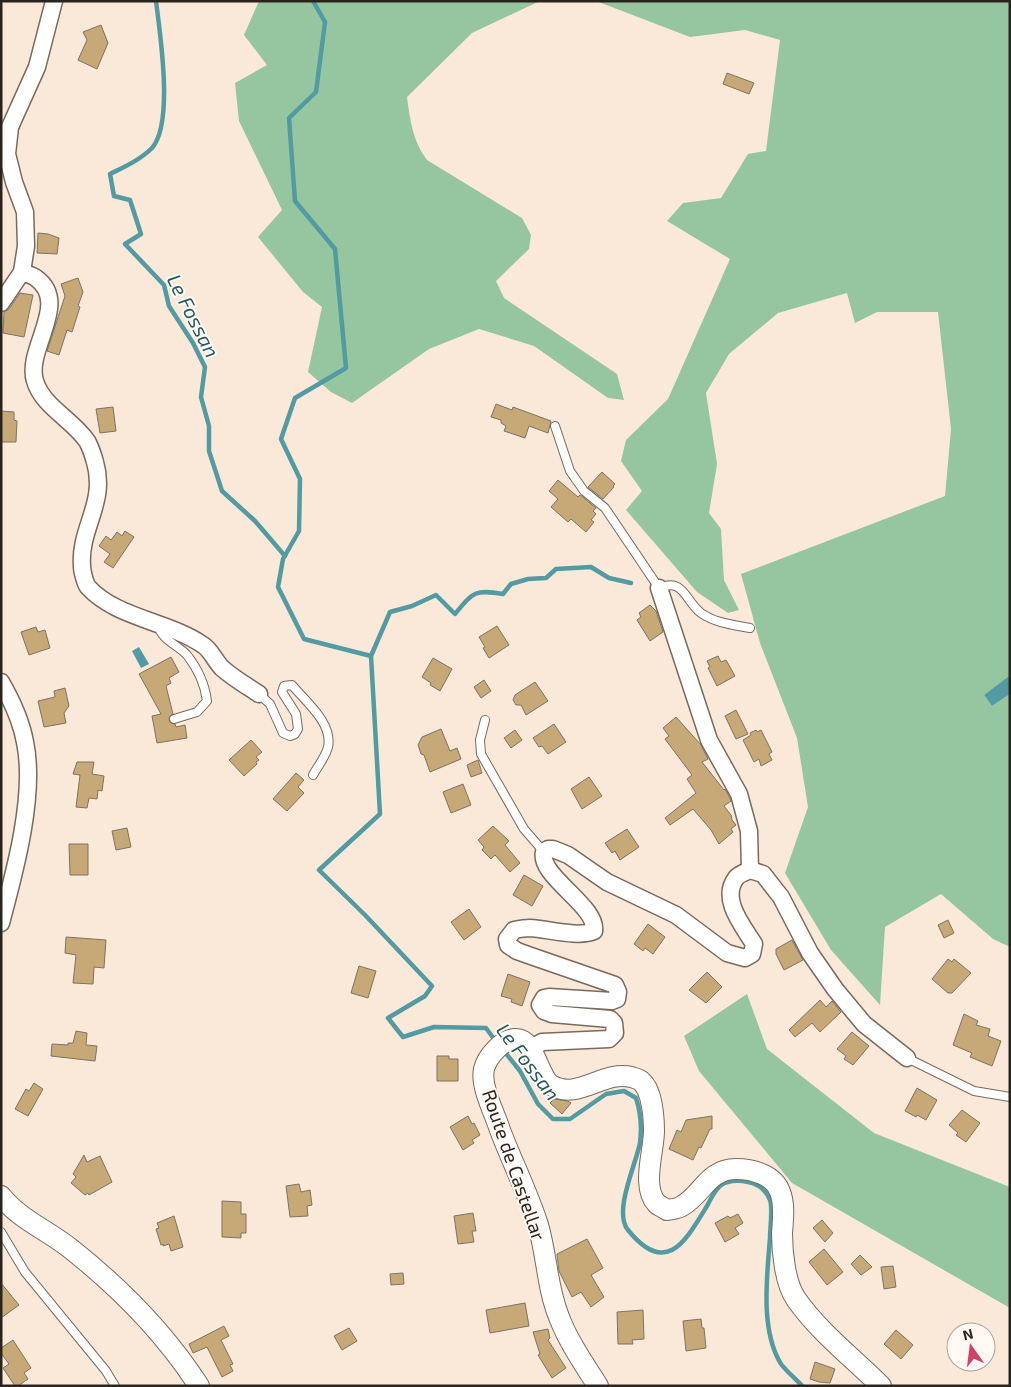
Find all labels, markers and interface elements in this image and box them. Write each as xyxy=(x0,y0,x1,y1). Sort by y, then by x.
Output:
water label: Le Fossan xyxy=(163,270,225,361)
water label: Le Fossan xyxy=(492,1018,566,1105)
street label: Route de Castellar xyxy=(478,1086,551,1244)
north arrow xyxy=(946,1322,996,1372)
text: N xyxy=(961,1324,975,1343)

